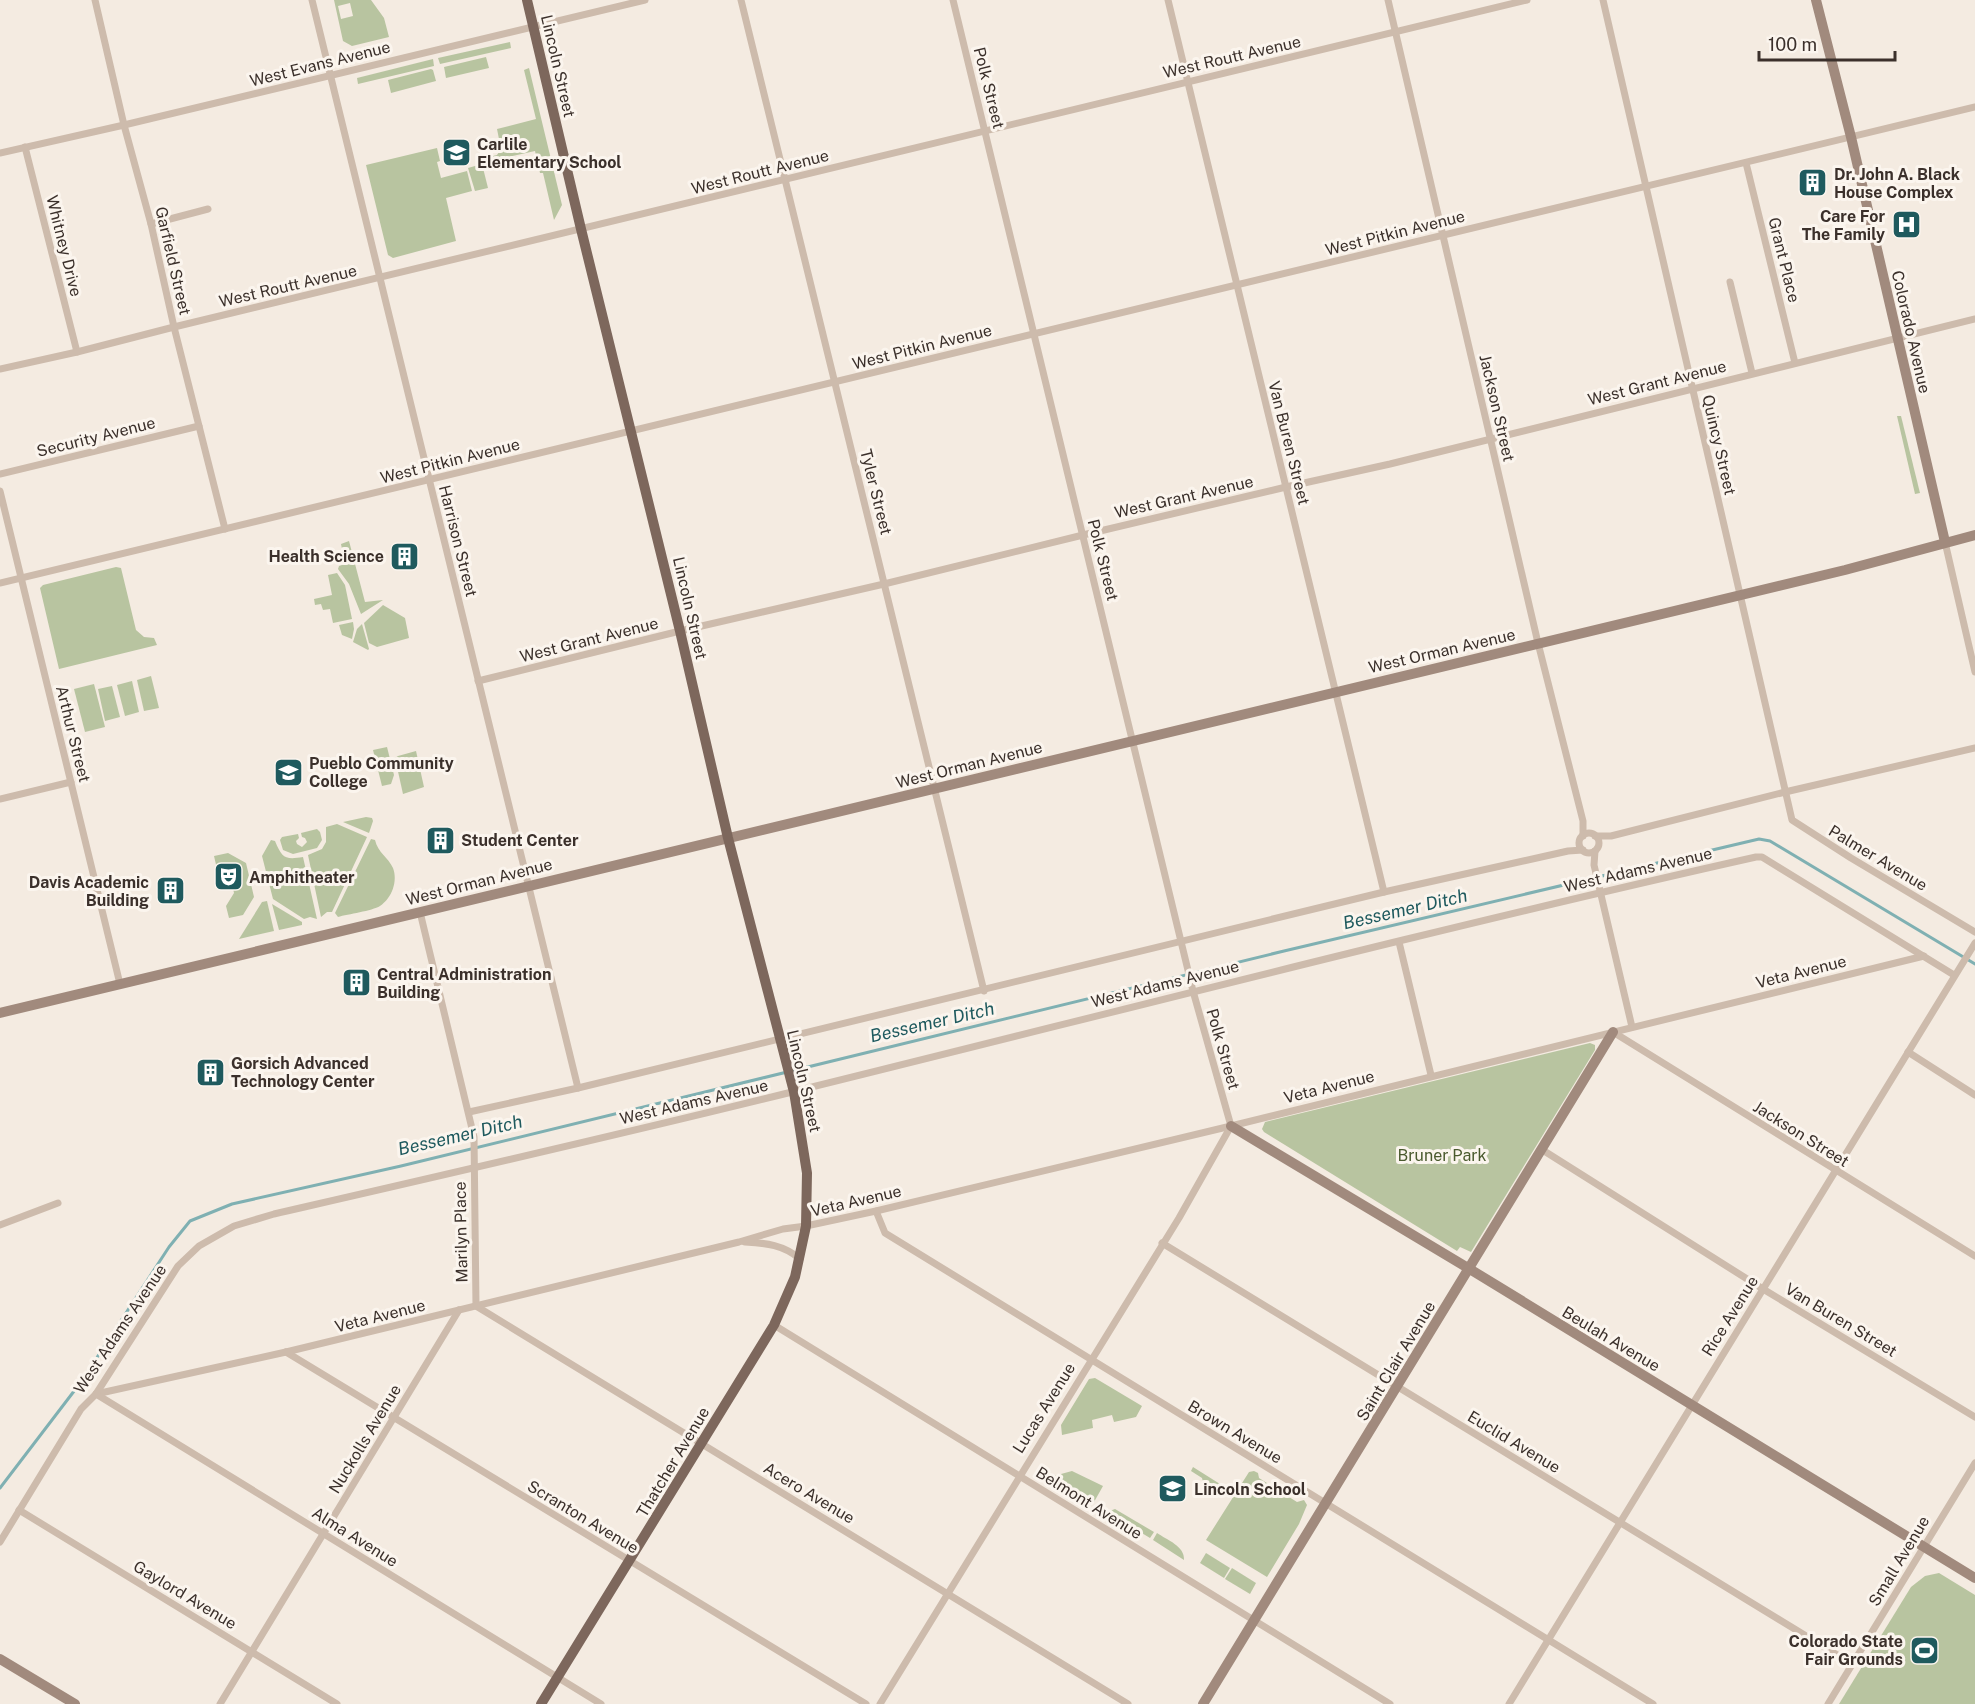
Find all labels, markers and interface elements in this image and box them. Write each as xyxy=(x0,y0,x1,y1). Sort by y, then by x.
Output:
street label: Lincoln Street xyxy=(537,13,579,119)
scale bar xyxy=(1759,24,1896,62)
street label: West Routt Avenue xyxy=(1161,32,1303,82)
text: 100 m xyxy=(1768,34,1817,55)
street label: West Evans Avenue xyxy=(248,37,392,91)
street label: Polk Street xyxy=(970,45,1008,131)
place label: Carlile Elementary School xyxy=(477,135,622,172)
school or university icon: Carlile Elementary School xyxy=(440,137,472,169)
street label: West Routt Avenue xyxy=(689,146,831,198)
place label: Dr. John A. Black House Complex xyxy=(1834,165,1960,202)
building icon: Dr. John A. Black House Complex xyxy=(1797,167,1829,199)
street label: Whitney Drive xyxy=(42,193,86,299)
street label: Garfield Street xyxy=(151,205,195,317)
street label: West Pitkin Avenue xyxy=(1323,206,1467,260)
place label: Care For The Family xyxy=(1802,207,1885,244)
hospital icon: Care For The Family xyxy=(1890,209,1922,241)
street label: Grant Place xyxy=(1764,215,1804,305)
street label: West Routt Avenue xyxy=(217,261,359,311)
street label: Colorado Avenue xyxy=(1888,269,1934,395)
street label: West Pitkin Avenue xyxy=(850,320,994,374)
street label: Jackson Street xyxy=(1475,353,1519,463)
street label: West Grant Avenue xyxy=(1586,357,1728,409)
street label: Van Buren Street xyxy=(1264,379,1314,507)
street label: Quincy Street xyxy=(1698,393,1740,497)
street label: Security Avenue xyxy=(35,413,157,461)
street label: West Pitkin Avenue xyxy=(378,434,522,488)
street label: Tyler Street xyxy=(856,447,896,537)
street label: West Grant Avenue xyxy=(1113,472,1255,522)
street label: Harrison Street xyxy=(435,483,481,599)
street label: Polk Street xyxy=(1084,517,1122,603)
building icon: Health Science xyxy=(389,540,421,572)
place label: Health Science xyxy=(269,547,384,566)
street label: Lincoln Street xyxy=(669,555,711,661)
street label: West Grant Avenue xyxy=(518,614,660,666)
street label: West Orman Avenue xyxy=(1367,625,1517,677)
street label: Arthur Street xyxy=(52,684,94,784)
street label: West Orman Avenue xyxy=(894,738,1044,792)
place label: Pueblo Community College xyxy=(309,754,454,791)
school or university icon: Pueblo Community College xyxy=(272,756,304,788)
street label: Palmer Avenue xyxy=(1825,821,1931,895)
building icon: Student Center xyxy=(424,824,456,856)
place label: Student Center xyxy=(461,831,579,850)
street label: West Adams Avenue xyxy=(1562,844,1714,896)
street label: West Orman Avenue xyxy=(404,855,554,909)
theatre icon: Amphitheater xyxy=(212,861,244,893)
place label: Amphitheater xyxy=(249,868,355,887)
place label: Davis Academic Building xyxy=(29,873,149,910)
building icon: Davis Academic Building xyxy=(154,875,186,907)
water label: Bessemer Ditch xyxy=(1341,884,1469,934)
street label: Veta Avenue xyxy=(1754,952,1848,992)
street label: West Adams Avenue xyxy=(1089,956,1241,1012)
place label: Central Administration Building xyxy=(377,965,551,1002)
building icon: Central Administration Building xyxy=(340,967,372,999)
water label: Bessemer Ditch xyxy=(868,997,996,1047)
street label: Polk Street xyxy=(1202,1006,1244,1092)
street label: Lincoln Street xyxy=(783,1028,825,1134)
place label: Gorsich Advanced Technology Center xyxy=(231,1054,375,1091)
building icon: Gorsich Advanced Technology Center xyxy=(194,1056,226,1088)
street label: Veta Avenue xyxy=(1282,1067,1376,1107)
street label: West Adams Avenue xyxy=(618,1076,770,1128)
street label: Jackson Street xyxy=(1750,1097,1852,1171)
water label: Bessemer Ditch xyxy=(396,1110,524,1160)
park label: Bruner Park xyxy=(1398,1146,1486,1165)
street label: Marilyn Place xyxy=(451,1181,471,1283)
street label: Veta Avenue xyxy=(809,1181,903,1221)
street label: West Adams Avenue xyxy=(70,1261,170,1397)
street label: Rice Avenue xyxy=(1698,1272,1762,1360)
street label: Van Buren Street xyxy=(1782,1279,1900,1361)
street label: Veta Avenue xyxy=(333,1296,427,1336)
street label: Saint Clair Avenue xyxy=(1353,1298,1439,1424)
street label: Beulah Avenue xyxy=(1559,1302,1663,1376)
street label: Lucas Avenue xyxy=(1009,1359,1079,1457)
street label: Nuckolls Avenue xyxy=(325,1381,405,1497)
street label: Brown Avenue xyxy=(1185,1396,1285,1468)
street label: Thatcher Avenue xyxy=(633,1403,713,1521)
street label: Euclid Avenue xyxy=(1464,1407,1564,1477)
street label: Acero Avenue xyxy=(760,1458,858,1528)
street label: Belmont Avenue xyxy=(1032,1463,1146,1543)
school or university icon: Lincoln School xyxy=(1157,1473,1189,1505)
street label: Scranton Avenue xyxy=(524,1476,642,1558)
place label: Lincoln School xyxy=(1194,1480,1306,1499)
street label: Alma Avenue xyxy=(309,1503,401,1571)
street label: Small Avenue xyxy=(1865,1513,1933,1609)
street label: Gaylord Avenue xyxy=(130,1557,240,1633)
place label: Colorado State Fair Grounds xyxy=(1788,1632,1903,1669)
sports icon: Colorado State Fair Grounds xyxy=(1908,1634,1940,1666)

